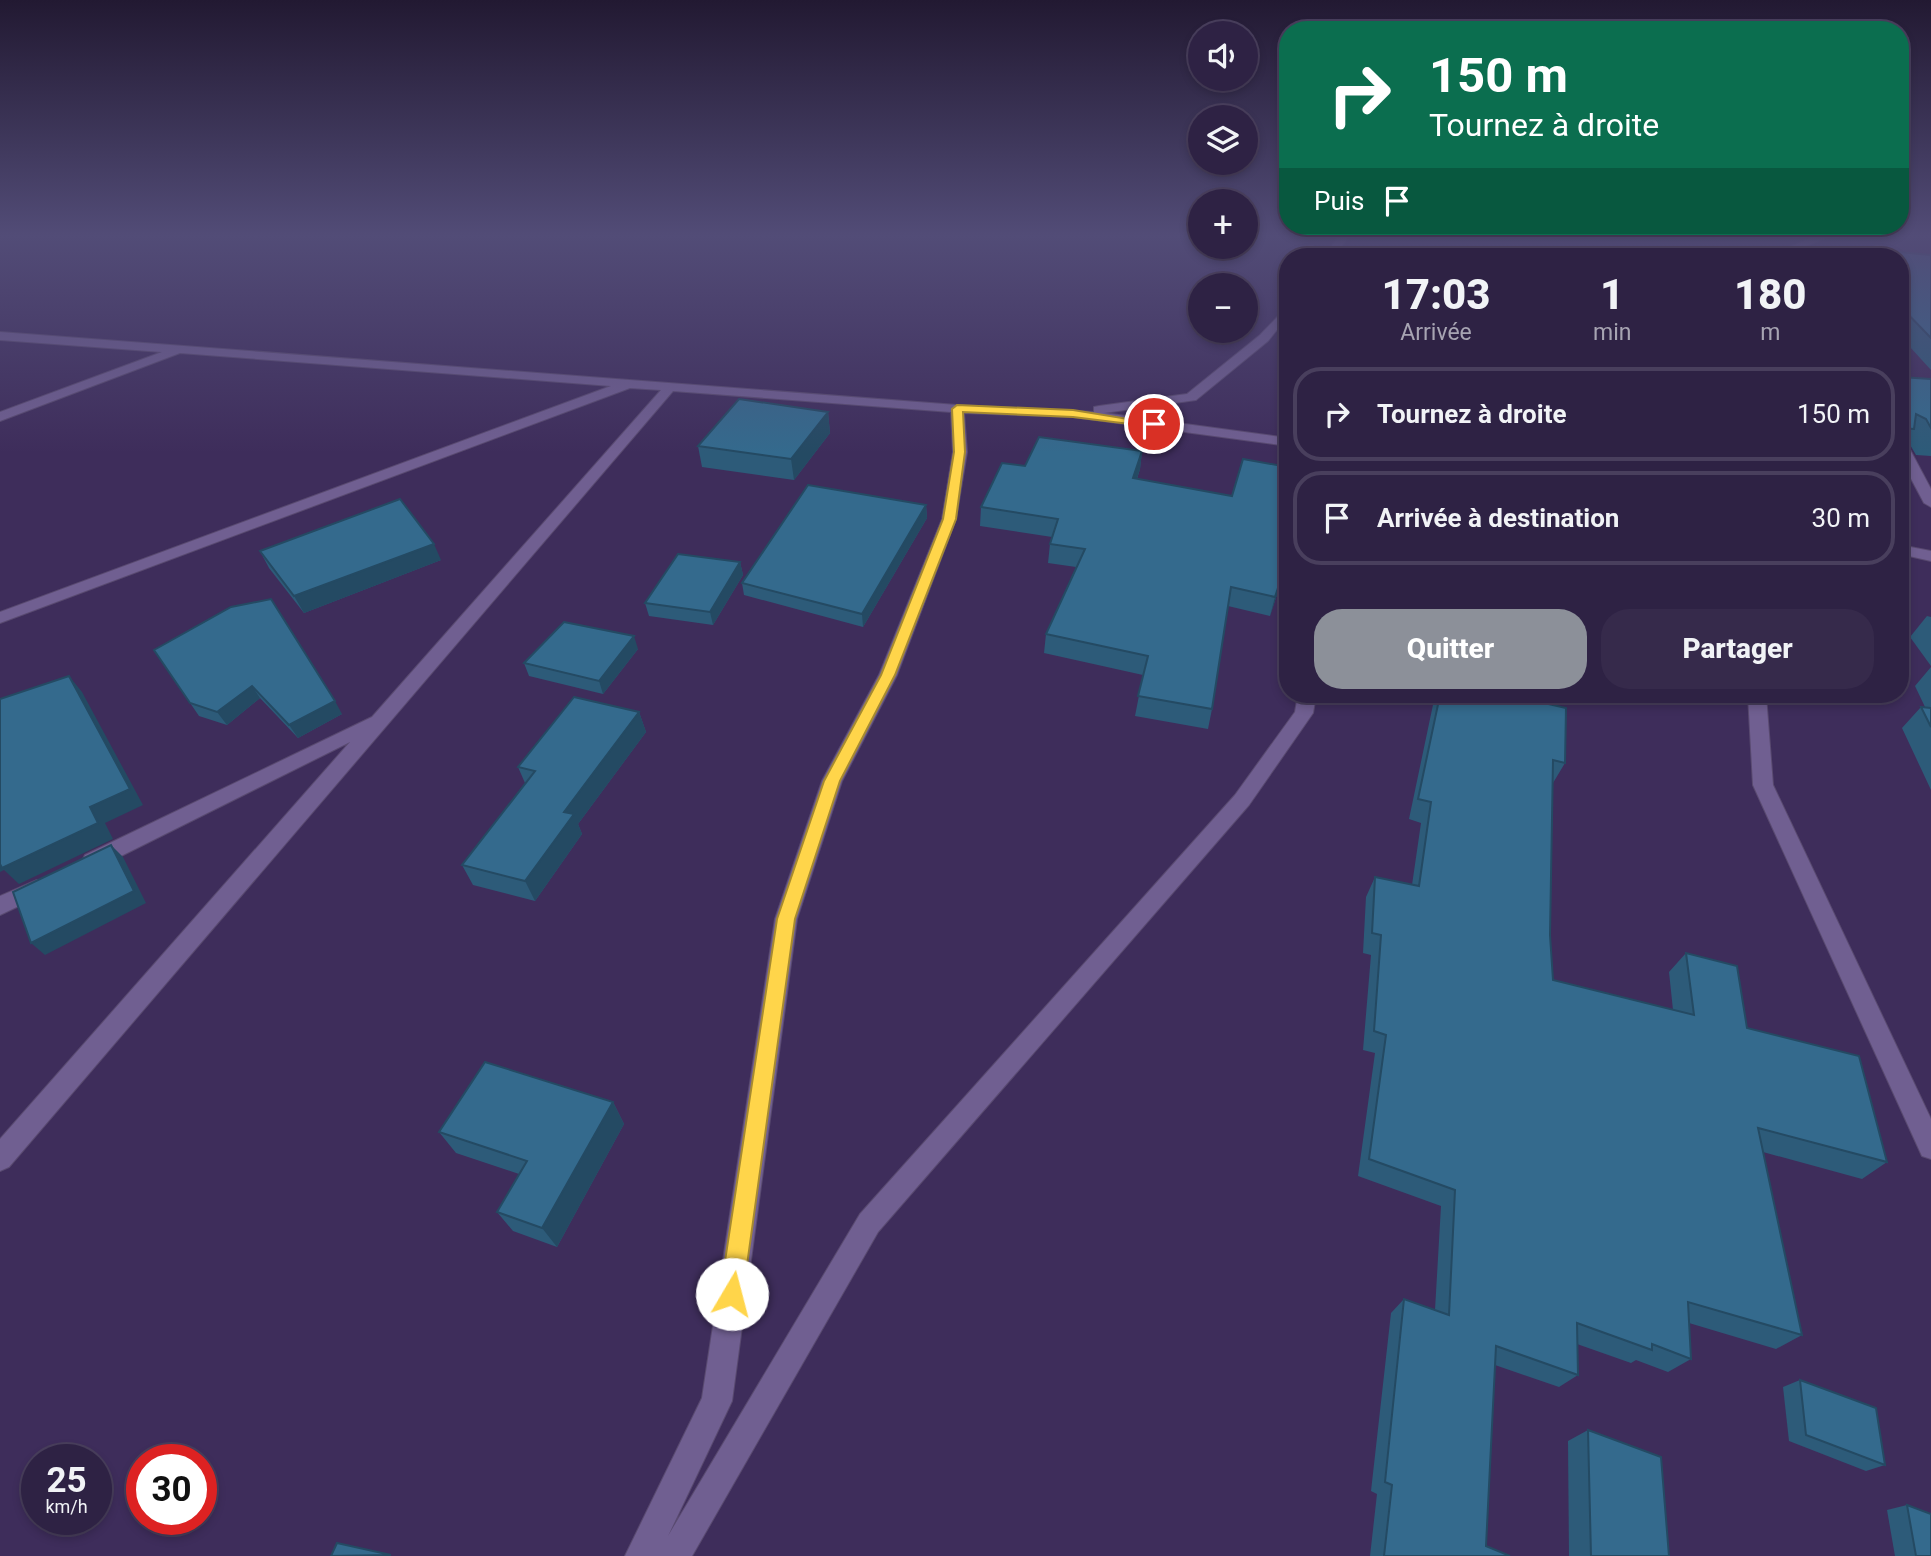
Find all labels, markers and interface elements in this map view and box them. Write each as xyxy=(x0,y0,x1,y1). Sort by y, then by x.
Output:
map controls xyxy=(1188,21,1258,343)
button: sound xyxy=(1188,21,1258,91)
text: 150 m xyxy=(1429,47,1568,104)
icon: right xyxy=(1314,49,1405,140)
button: layers xyxy=(1188,105,1258,175)
text: Tournez à droite xyxy=(1429,106,1659,144)
icon: arrive xyxy=(1378,182,1416,220)
text: Puis xyxy=(1314,186,1364,216)
button: + xyxy=(1188,189,1258,259)
text: 17:03 xyxy=(1381,270,1491,319)
text: 1 xyxy=(1600,270,1624,319)
text: 180 xyxy=(1734,270,1807,319)
button: − xyxy=(1188,273,1258,343)
text: Arrivée xyxy=(1400,319,1472,346)
text: min xyxy=(1593,319,1631,346)
text: m xyxy=(1760,319,1780,346)
pin xyxy=(1124,394,1184,454)
icon: right xyxy=(1318,395,1356,433)
text: Tournez à droite xyxy=(1377,399,1567,429)
text: 150 m xyxy=(1797,399,1870,429)
icon: arrive xyxy=(1135,405,1173,443)
icon: arrive xyxy=(1318,499,1356,537)
text: Arrivée à destination xyxy=(1377,503,1619,533)
text: 30 m xyxy=(1812,503,1870,533)
button: Quitter xyxy=(1314,609,1587,689)
button: Partager xyxy=(1601,609,1874,689)
position arrow xyxy=(695,1257,769,1331)
speed limit sign: 30 xyxy=(126,1444,217,1535)
text: 25 xyxy=(46,1460,87,1501)
text: km/h xyxy=(45,1496,88,1517)

